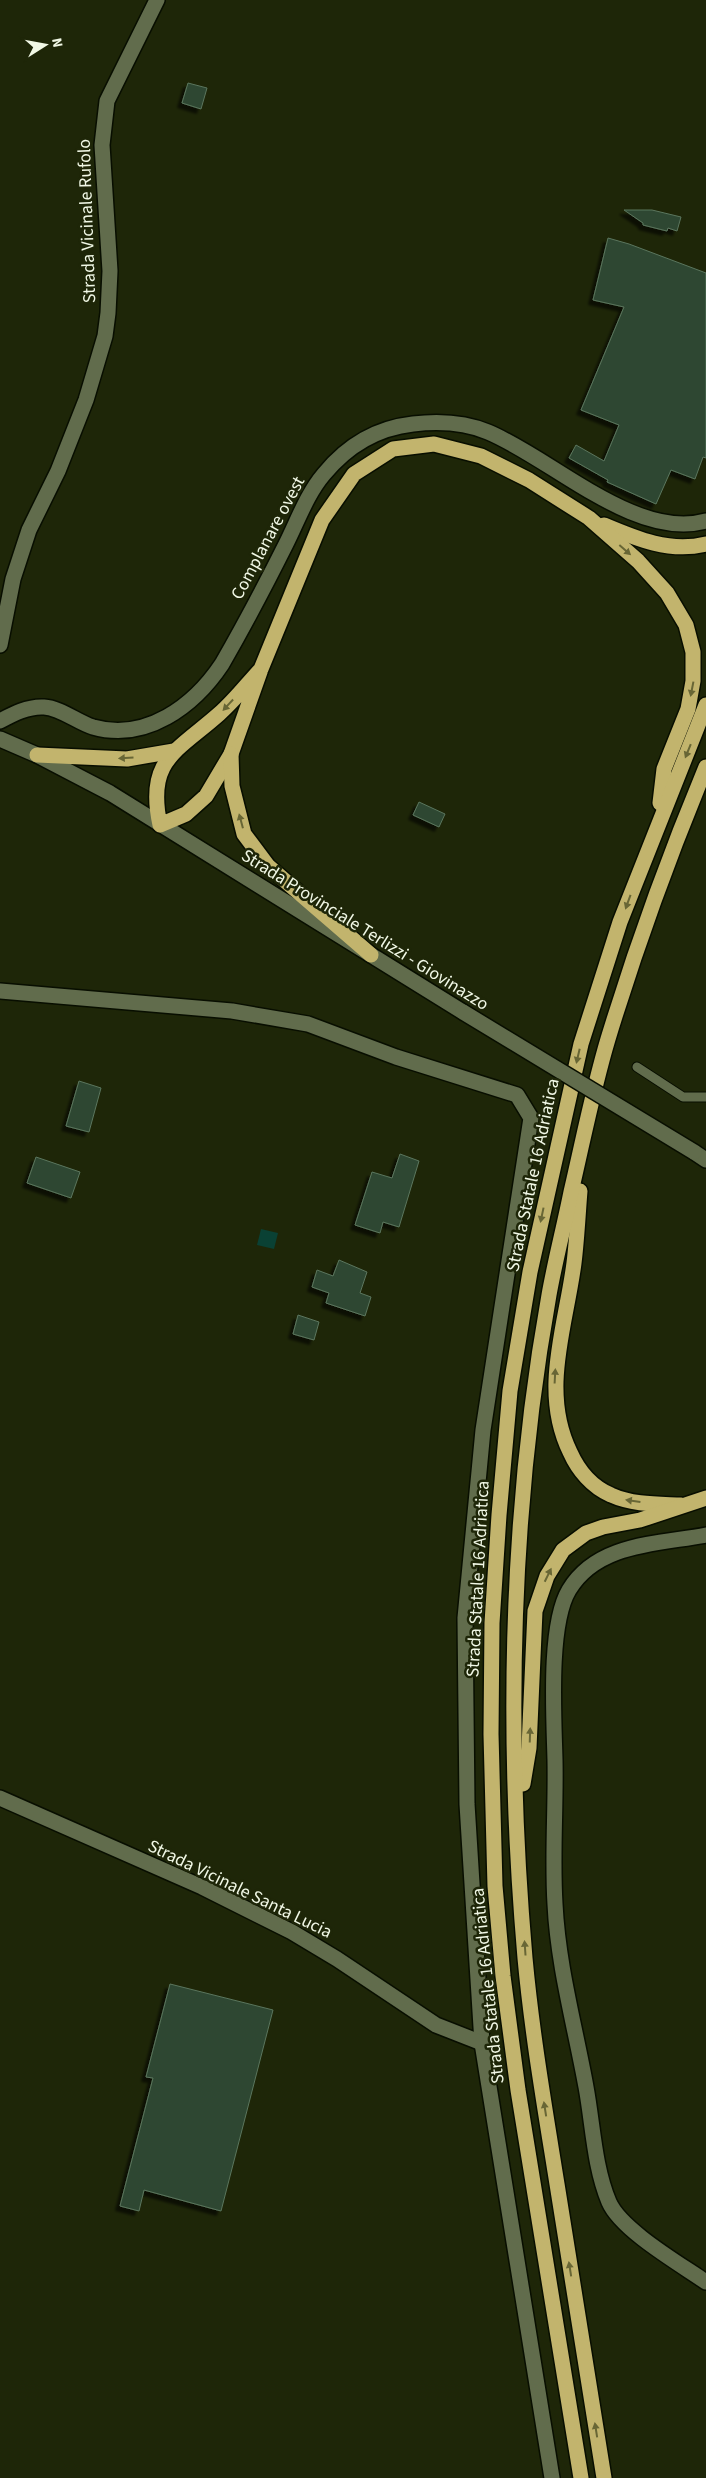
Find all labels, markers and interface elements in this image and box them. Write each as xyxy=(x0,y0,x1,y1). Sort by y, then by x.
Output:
north arrow xyxy=(20,20,70,70)
text: N xyxy=(46,36,67,49)
street label: Strada Vicinale Rufolo xyxy=(72,138,102,304)
street label: Complanare ovest xyxy=(225,472,311,604)
one-way arrow xyxy=(619,544,631,556)
one-way arrow xyxy=(687,682,695,698)
one-way arrow xyxy=(222,699,234,711)
one-way arrow xyxy=(683,743,691,758)
one-way arrow xyxy=(118,754,134,762)
one-way arrow xyxy=(237,814,245,829)
street label: Strada Provinciale Terlizzi - Giovinazzo xyxy=(237,843,493,1017)
one-way arrow xyxy=(624,894,631,909)
one-way arrow xyxy=(574,1049,582,1064)
street label: Strada Statale 16 Adriatica xyxy=(500,1076,566,1274)
one-way arrow xyxy=(538,1207,546,1222)
one-way arrow xyxy=(552,1368,560,1384)
street label: Strada Statale 16 Adriatica xyxy=(460,1480,496,1678)
one-way arrow xyxy=(625,1497,641,1505)
one-way arrow xyxy=(545,1568,553,1582)
one-way arrow xyxy=(526,1727,534,1743)
street label: Strada Vicinale Santa Lucia xyxy=(144,1833,336,1945)
street label: Strada Statale 16 Adriatica xyxy=(465,1887,511,2085)
one-way arrow xyxy=(520,1939,528,1955)
one-way arrow xyxy=(540,2101,548,2117)
one-way arrow xyxy=(566,2261,574,2277)
one-way arrow xyxy=(592,2422,600,2438)

